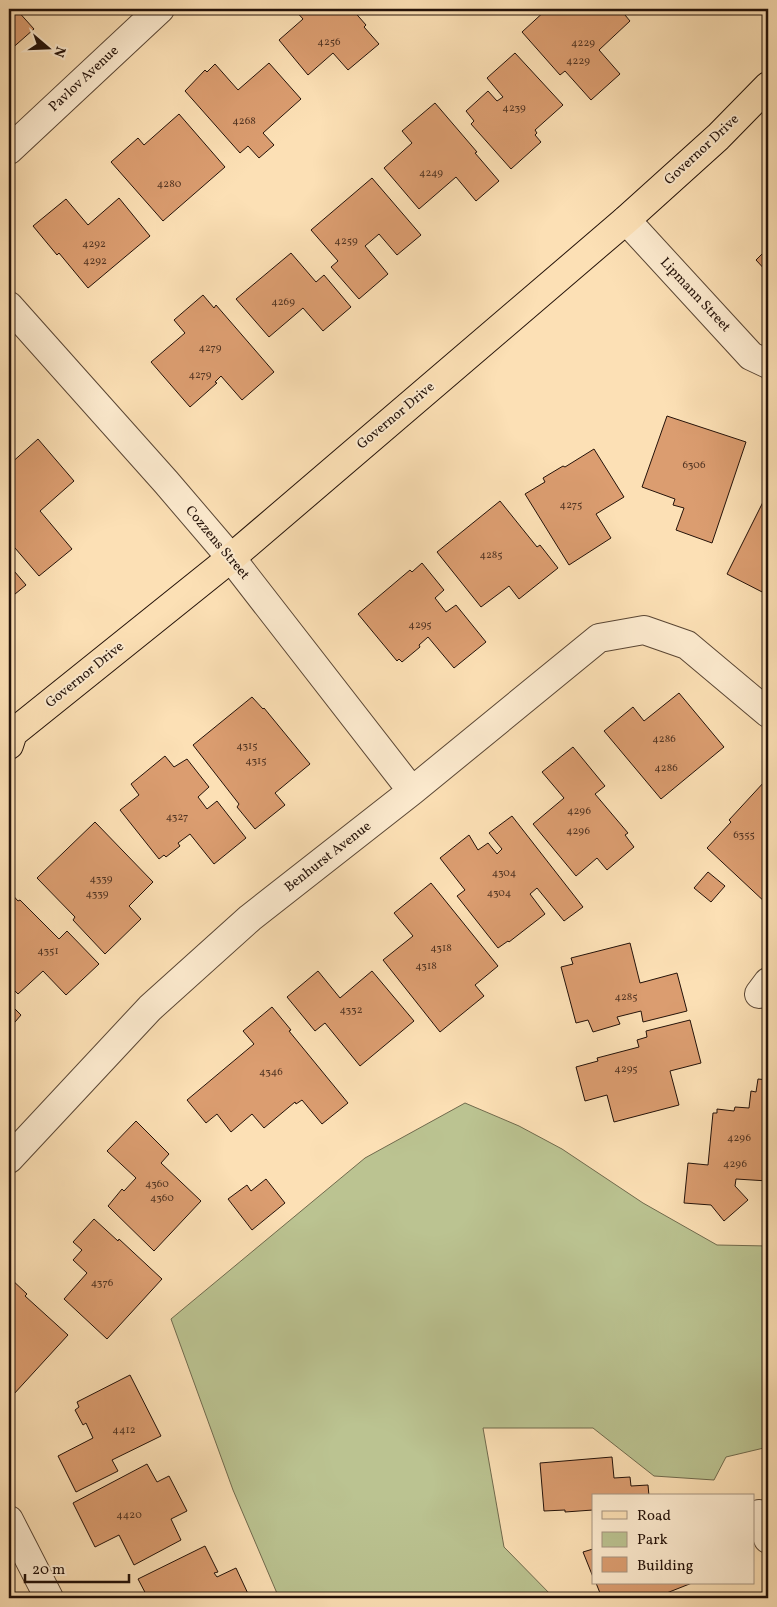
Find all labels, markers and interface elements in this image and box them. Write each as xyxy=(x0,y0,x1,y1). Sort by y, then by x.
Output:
north arrow xyxy=(22,22,72,72)
house number: 4256 xyxy=(317,35,341,50)
house number: 4229 xyxy=(571,36,595,51)
street label: Pavlov Avenue xyxy=(45,41,123,116)
text: N xyxy=(48,44,70,60)
house number: 4229 xyxy=(566,54,590,69)
house number: 4239 xyxy=(502,101,526,116)
street label: Governor Drive xyxy=(660,110,744,190)
house number: 4268 xyxy=(232,114,256,129)
house number: 4249 xyxy=(419,166,443,181)
house number: 4280 xyxy=(157,177,182,192)
house number: 4259 xyxy=(334,234,358,249)
house number: 4292 xyxy=(82,237,106,252)
house number: 4292 xyxy=(83,254,107,269)
street label: Lipmann Street xyxy=(655,254,735,337)
house number: 4269 xyxy=(271,295,295,310)
house number: 4279 xyxy=(198,341,222,356)
house number: 4279 xyxy=(188,368,212,383)
street label: Governor Drive xyxy=(353,378,439,454)
house number: 6306 xyxy=(682,458,706,473)
house number: 4275 xyxy=(560,498,582,513)
street label: Cozzens Street xyxy=(180,502,254,584)
house number: 4285 xyxy=(479,548,503,563)
house number: 4295 xyxy=(408,618,432,633)
street label: Governor Drive xyxy=(42,637,129,713)
house number: 4286 xyxy=(652,732,676,747)
house number: 4315 xyxy=(236,739,258,754)
house number: 4315 xyxy=(245,754,267,769)
house number: 4286 xyxy=(654,761,678,776)
house number: 4296 xyxy=(567,804,591,819)
house number: 4327 xyxy=(166,810,188,825)
street label: Benhurst Avenue xyxy=(281,817,376,897)
house number: 4296 xyxy=(566,824,590,839)
house number: 6355 xyxy=(733,828,755,843)
house number: 4304 xyxy=(492,866,517,881)
house number: 4339 xyxy=(90,872,113,887)
house number: 4304 xyxy=(487,886,512,901)
house number: 4339 xyxy=(86,887,109,902)
house number: 4318 xyxy=(430,941,452,956)
house number: 4351 xyxy=(37,944,59,959)
house number: 4318 xyxy=(415,959,437,974)
house number: 4285 xyxy=(614,990,638,1005)
house number: 4332 xyxy=(339,1003,363,1018)
house number: 4295 xyxy=(614,1062,638,1077)
house number: 4346 xyxy=(259,1065,283,1080)
house number: 4296 xyxy=(727,1131,751,1146)
house number: 4296 xyxy=(723,1157,747,1172)
house number: 4360 xyxy=(145,1177,169,1192)
house number: 4360 xyxy=(150,1191,174,1206)
house number: 4376 xyxy=(91,1276,114,1291)
house number: 4412 xyxy=(112,1423,136,1438)
legend xyxy=(592,1494,754,1584)
text: Road xyxy=(637,1506,671,1527)
house number: 4420 xyxy=(116,1508,142,1523)
text: Park xyxy=(637,1530,668,1551)
scale bar xyxy=(25,1552,129,1584)
text: Building xyxy=(637,1556,694,1577)
text: 20 m xyxy=(32,1560,65,1581)

